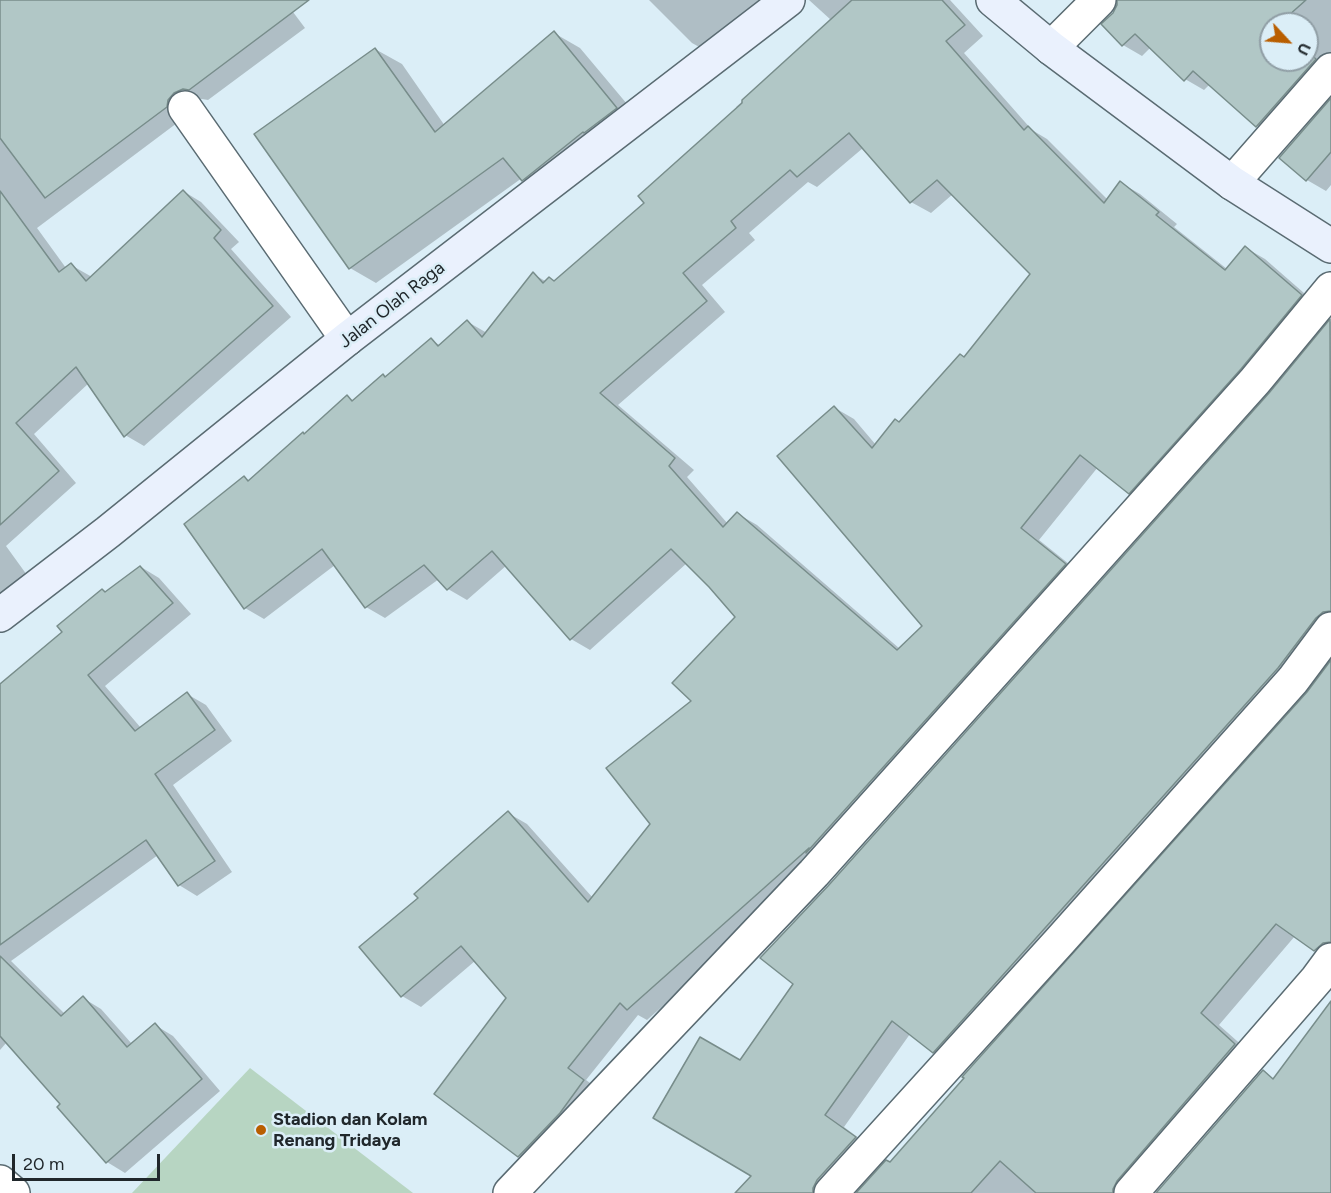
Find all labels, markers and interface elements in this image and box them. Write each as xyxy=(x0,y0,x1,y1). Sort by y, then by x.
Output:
north arrow xyxy=(1259,12,1319,72)
text: U xyxy=(1293,40,1315,58)
street label: Jalan Olah Raga xyxy=(335,257,449,353)
place label: Stadion dan Kolam Renang Tridaya xyxy=(273,1109,427,1152)
marker: Stadion dan Kolam Renang Tridaya xyxy=(254,1123,268,1137)
scale bar xyxy=(15,1142,164,1180)
text: 20 m xyxy=(23,1153,64,1175)

